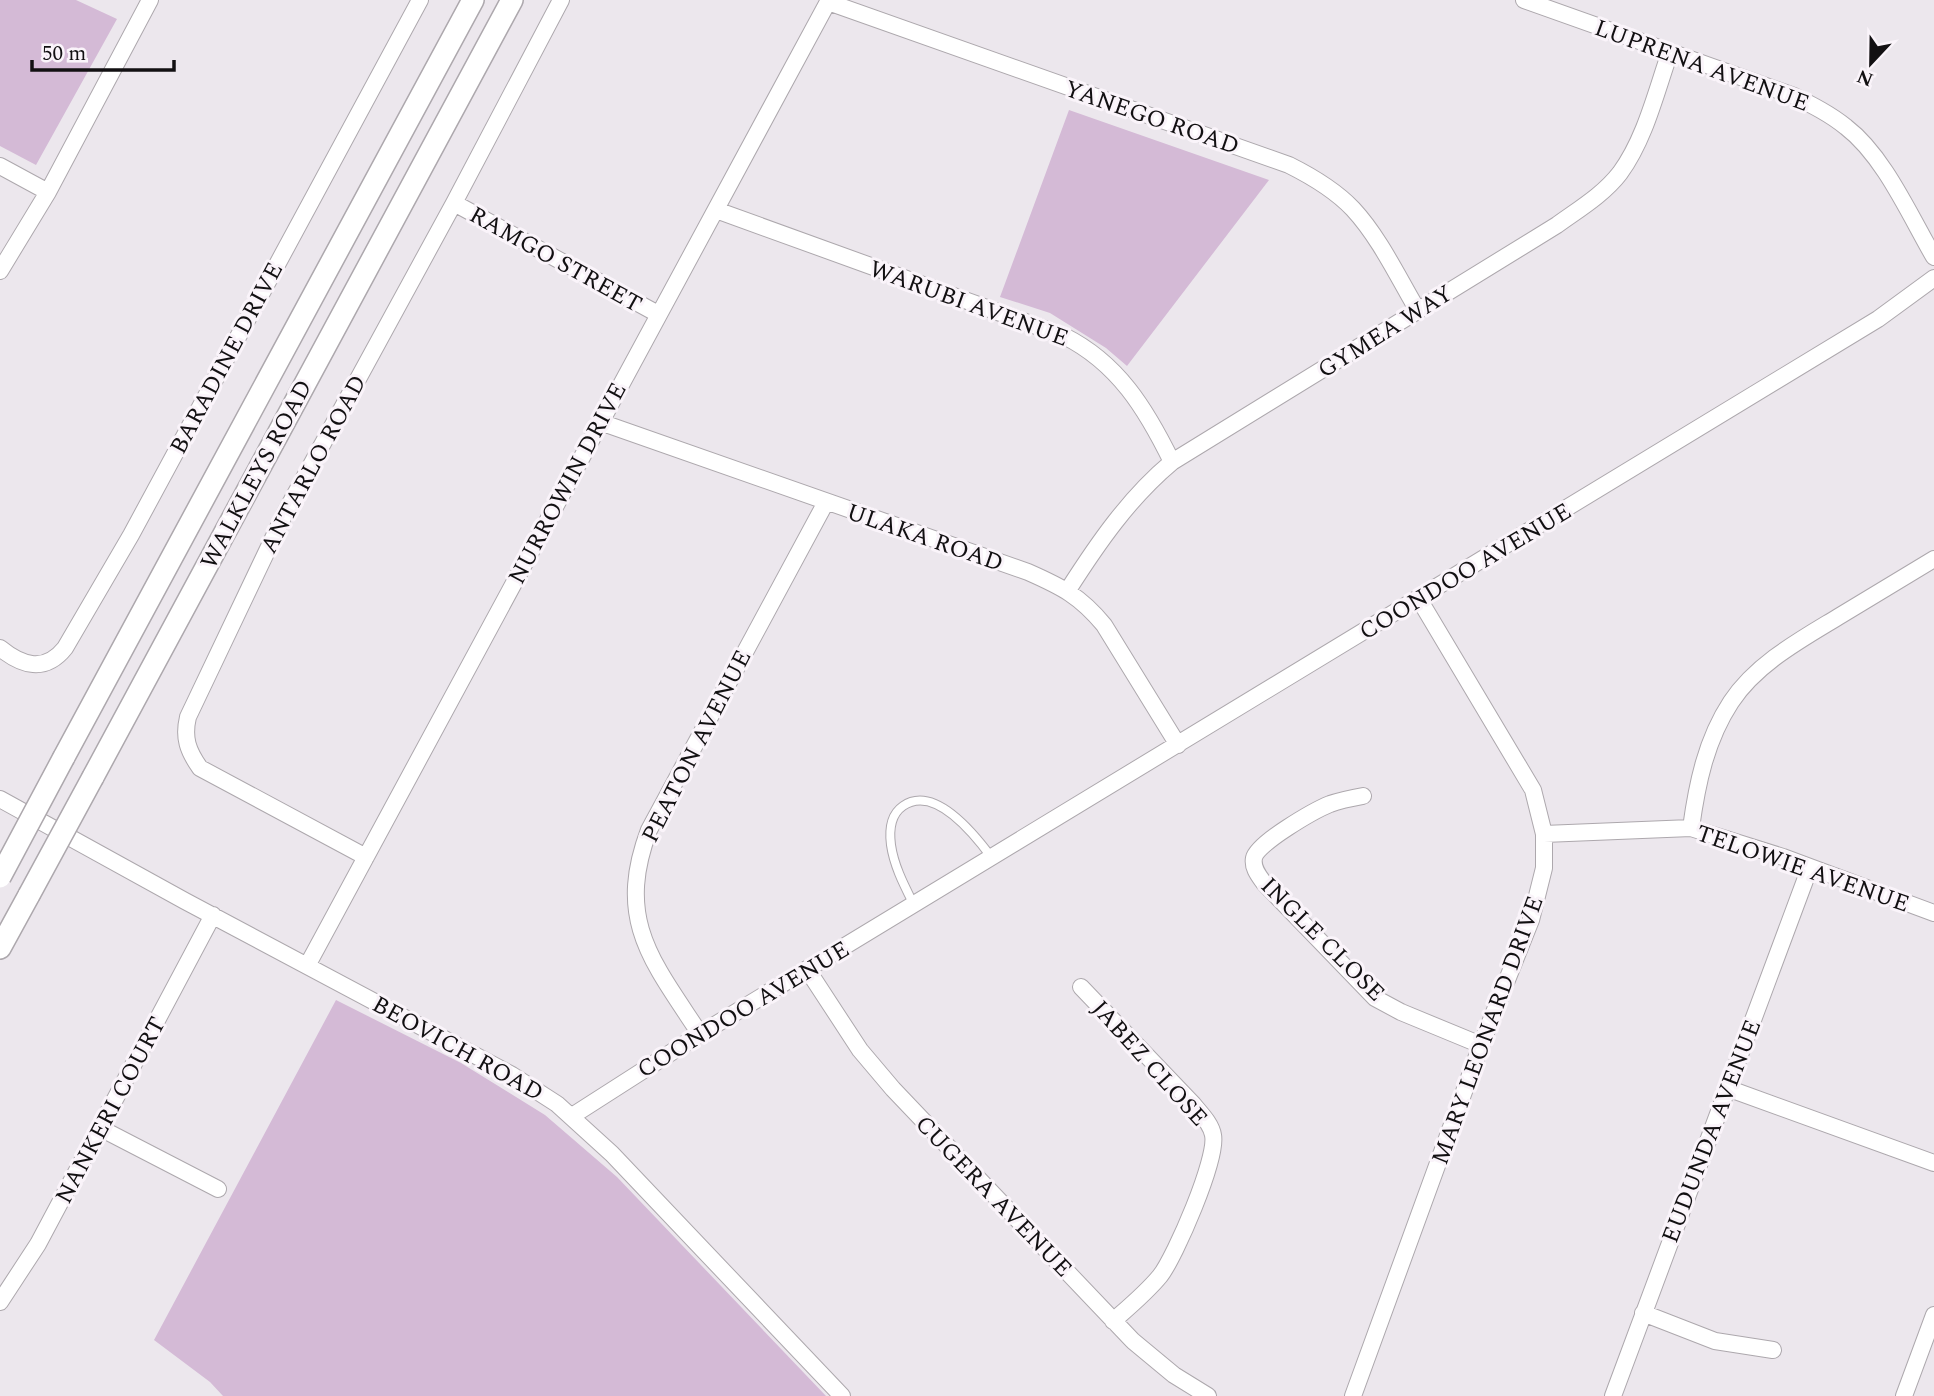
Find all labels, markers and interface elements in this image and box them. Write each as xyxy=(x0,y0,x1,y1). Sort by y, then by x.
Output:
street label: LUPRENA AVENUE xyxy=(1589,10,1814,122)
scale bar xyxy=(32,28,173,72)
north arrow xyxy=(1836,28,1906,98)
text: 50 m xyxy=(42,38,86,70)
text: N xyxy=(1853,61,1878,94)
street label: YANEGO ROAD xyxy=(1059,71,1244,165)
street label: RAMGO STREET xyxy=(462,197,649,322)
street label: WARUBI AVENUE xyxy=(864,251,1073,357)
street label: BARADINE DRIVE xyxy=(161,256,293,461)
street label: GYMEA WAY xyxy=(1311,276,1460,388)
street label: ANTARLO ROAD xyxy=(251,369,376,560)
street label: WALKLEYS ROAD xyxy=(192,373,322,576)
street label: NURROWIN DRIVE xyxy=(499,376,636,591)
street label: ULAKA ROAD xyxy=(841,494,1008,582)
street label: COONDOO AVENUE xyxy=(1352,494,1579,650)
street label: PEATON AVENUE xyxy=(633,644,761,849)
street label: TELOWIE AVENUE xyxy=(1691,816,1914,922)
street label: INGLE CLOSE xyxy=(1252,869,1393,1010)
street label: MARY LEONARD DRIVE xyxy=(1423,891,1553,1170)
street label: COONDOO AVENUE xyxy=(630,932,857,1088)
street label: BEOVICH ROAD xyxy=(365,987,550,1111)
street label: JABEZ CLOSE xyxy=(1082,992,1216,1135)
street label: NANKERI COURT xyxy=(46,1011,175,1210)
street label: EUDUNDA AVENUE xyxy=(1653,1014,1771,1248)
street label: CUGERA AVENUE xyxy=(906,1107,1080,1286)

